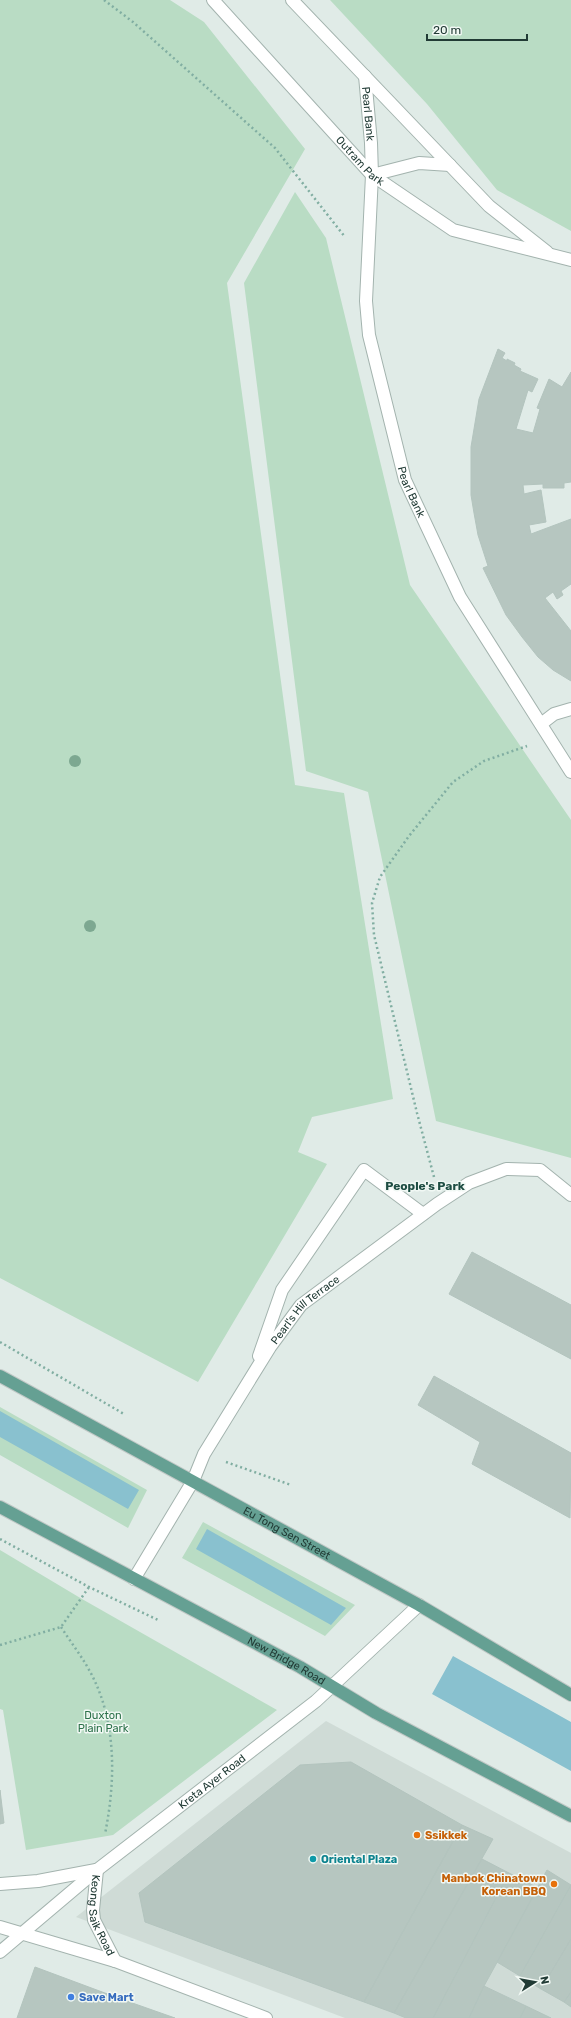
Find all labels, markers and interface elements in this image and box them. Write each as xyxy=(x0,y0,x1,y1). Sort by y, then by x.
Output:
scale bar xyxy=(427,16,527,42)
text: 20 m xyxy=(433,23,461,37)
street label: Pearl Bank xyxy=(359,86,377,142)
street label: Outram Park xyxy=(333,133,387,188)
street label: Pearl Bank xyxy=(395,465,428,520)
district label: People's Park xyxy=(385,1179,465,1193)
street label: Pearl's Hill Terrace xyxy=(268,1272,342,1347)
street label: Eu Tong Sen Street xyxy=(241,1504,333,1562)
street label: New Bridge Road xyxy=(245,1634,328,1687)
park label: Duxton Plain Park xyxy=(78,1709,129,1735)
street label: Kreta Ayer Road xyxy=(176,1751,248,1811)
place label: Ssikkek xyxy=(425,1829,468,1842)
marker: Ssikkek xyxy=(412,1830,422,1840)
place label: Oriental Plaza xyxy=(321,1853,397,1866)
marker: Oriental Plaza xyxy=(308,1854,318,1864)
place label: Manbok Chinatown Korean BBQ xyxy=(441,1872,546,1898)
street label: Keong Saik Road xyxy=(86,1874,118,1958)
marker: Manbok Chinatown Korean BBQ xyxy=(549,1879,559,1889)
north arrow xyxy=(515,1962,555,2002)
text: N xyxy=(537,1975,551,1985)
place label: Save Mart xyxy=(79,1991,134,2004)
marker: Save Mart xyxy=(66,1992,76,2002)

